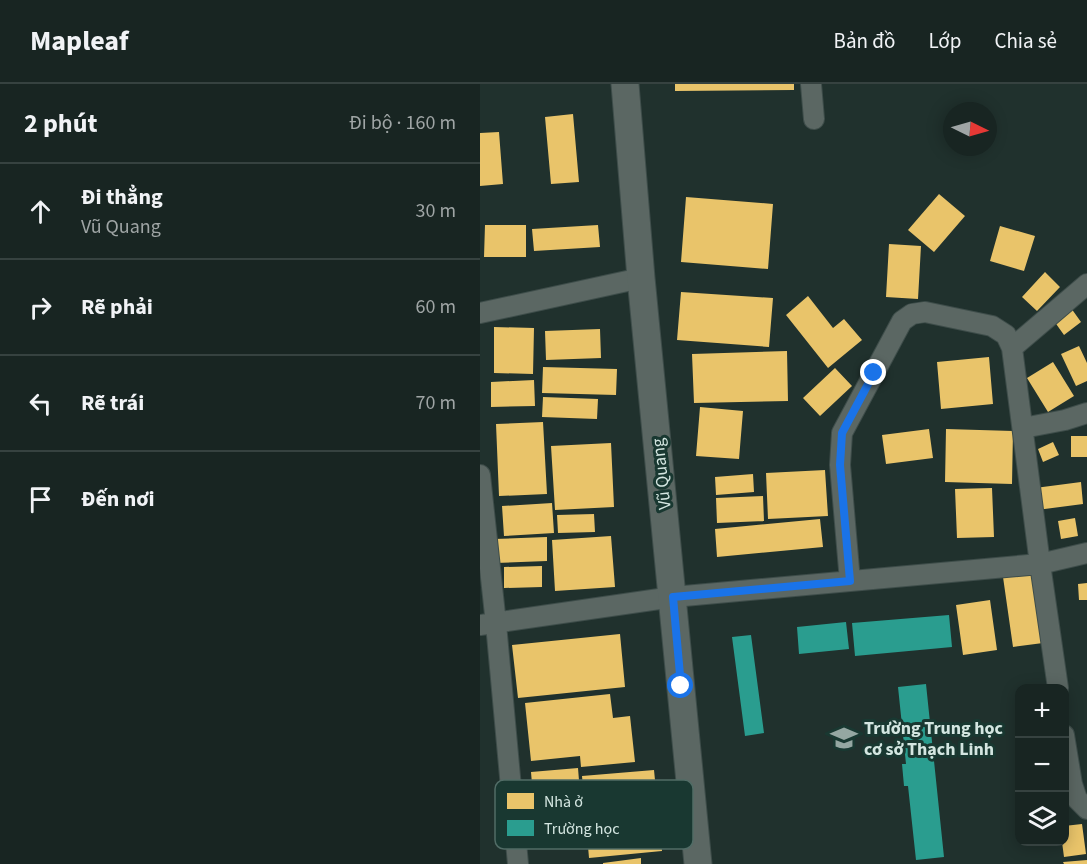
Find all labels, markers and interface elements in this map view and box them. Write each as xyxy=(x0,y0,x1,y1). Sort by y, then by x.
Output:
text: Mapleaf xyxy=(30,21,129,61)
text: Bản đồ xyxy=(834,26,895,56)
text: Lớp xyxy=(928,26,961,56)
text: Chia sẻ xyxy=(994,26,1057,56)
north arrow xyxy=(943,102,997,156)
text: 2 phút xyxy=(24,105,97,142)
text: Đi bộ · 160 m xyxy=(349,109,456,137)
text: Đi thẳng xyxy=(81,181,163,213)
icon: ahead xyxy=(24,195,57,228)
text: 30 m xyxy=(416,197,456,225)
text: Vũ Quang xyxy=(81,213,161,241)
icon: right xyxy=(24,291,57,324)
text: Rẽ phải xyxy=(81,291,153,323)
text: 60 m xyxy=(416,293,456,321)
route end xyxy=(860,359,886,385)
icon: left xyxy=(24,387,57,420)
text: Rẽ trái xyxy=(81,387,144,419)
text: 70 m xyxy=(416,389,456,417)
street label: Vũ Quang xyxy=(645,437,678,511)
icon: arrive xyxy=(24,483,57,516)
text: Đến nơi xyxy=(81,483,155,515)
route start xyxy=(667,672,693,698)
map controls xyxy=(1015,684,1069,846)
button: + xyxy=(1015,684,1069,738)
place label: Trường Trung học cơ sở Thạch Linh xyxy=(864,716,1004,762)
school or university icon: Trường Trung học cơ sở Thạch Linh xyxy=(829,723,859,753)
button: − xyxy=(1015,738,1069,792)
legend xyxy=(495,780,693,849)
text: Nhà ở xyxy=(544,791,583,813)
button: layers xyxy=(1015,792,1069,846)
text: Trường học xyxy=(544,818,619,840)

